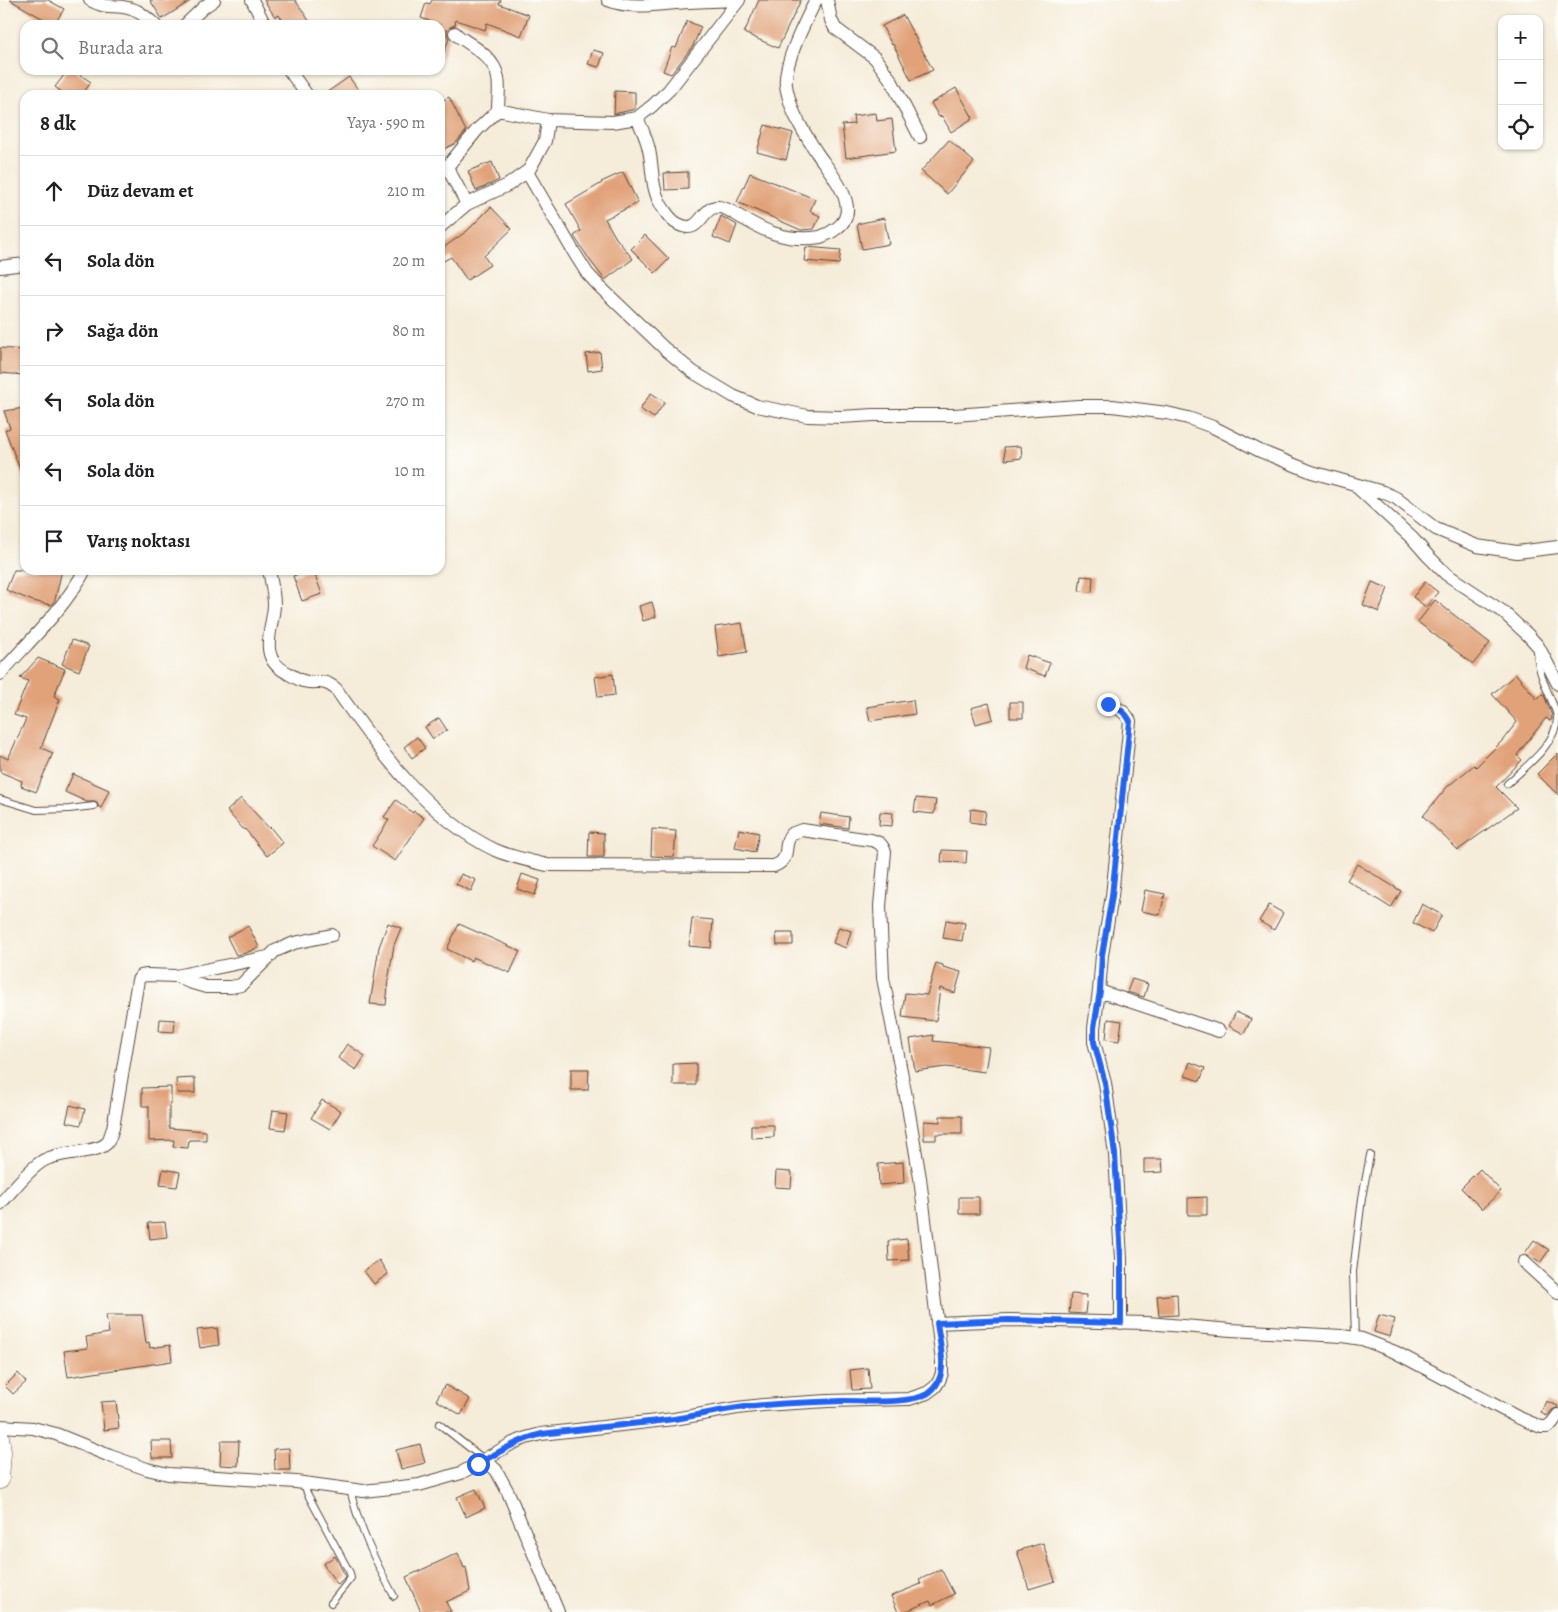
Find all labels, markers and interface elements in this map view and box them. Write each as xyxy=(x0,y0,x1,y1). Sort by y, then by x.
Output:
map controls xyxy=(1498,15,1543,150)
button: + xyxy=(1498,15,1543,60)
search box xyxy=(20,20,445,75)
icon: search xyxy=(38,34,66,62)
text: Burada ara xyxy=(78,35,163,61)
button: − xyxy=(1498,60,1543,105)
button: locate xyxy=(1498,105,1543,150)
text: 8 dk xyxy=(40,109,76,137)
text: Yaya · 590 m xyxy=(347,112,425,134)
icon: ahead xyxy=(40,177,68,205)
text: Düz devam et xyxy=(87,178,194,204)
text: 210 m xyxy=(387,180,425,202)
icon: left xyxy=(40,247,68,275)
text: Sola dön xyxy=(87,248,155,274)
text: 20 m xyxy=(392,250,425,272)
icon: right xyxy=(40,317,68,345)
text: Sağa dön xyxy=(87,318,159,344)
text: 80 m xyxy=(392,320,425,342)
icon: left xyxy=(40,387,68,415)
text: Sola dön xyxy=(87,388,155,414)
text: 270 m xyxy=(386,390,425,412)
icon: left xyxy=(40,457,68,485)
text: Sola dön xyxy=(87,458,155,484)
text: 10 m xyxy=(395,460,425,482)
icon: arrive xyxy=(40,527,68,555)
text: Varış noktası xyxy=(87,528,190,554)
route end xyxy=(1097,693,1120,716)
route start xyxy=(467,1453,490,1476)

